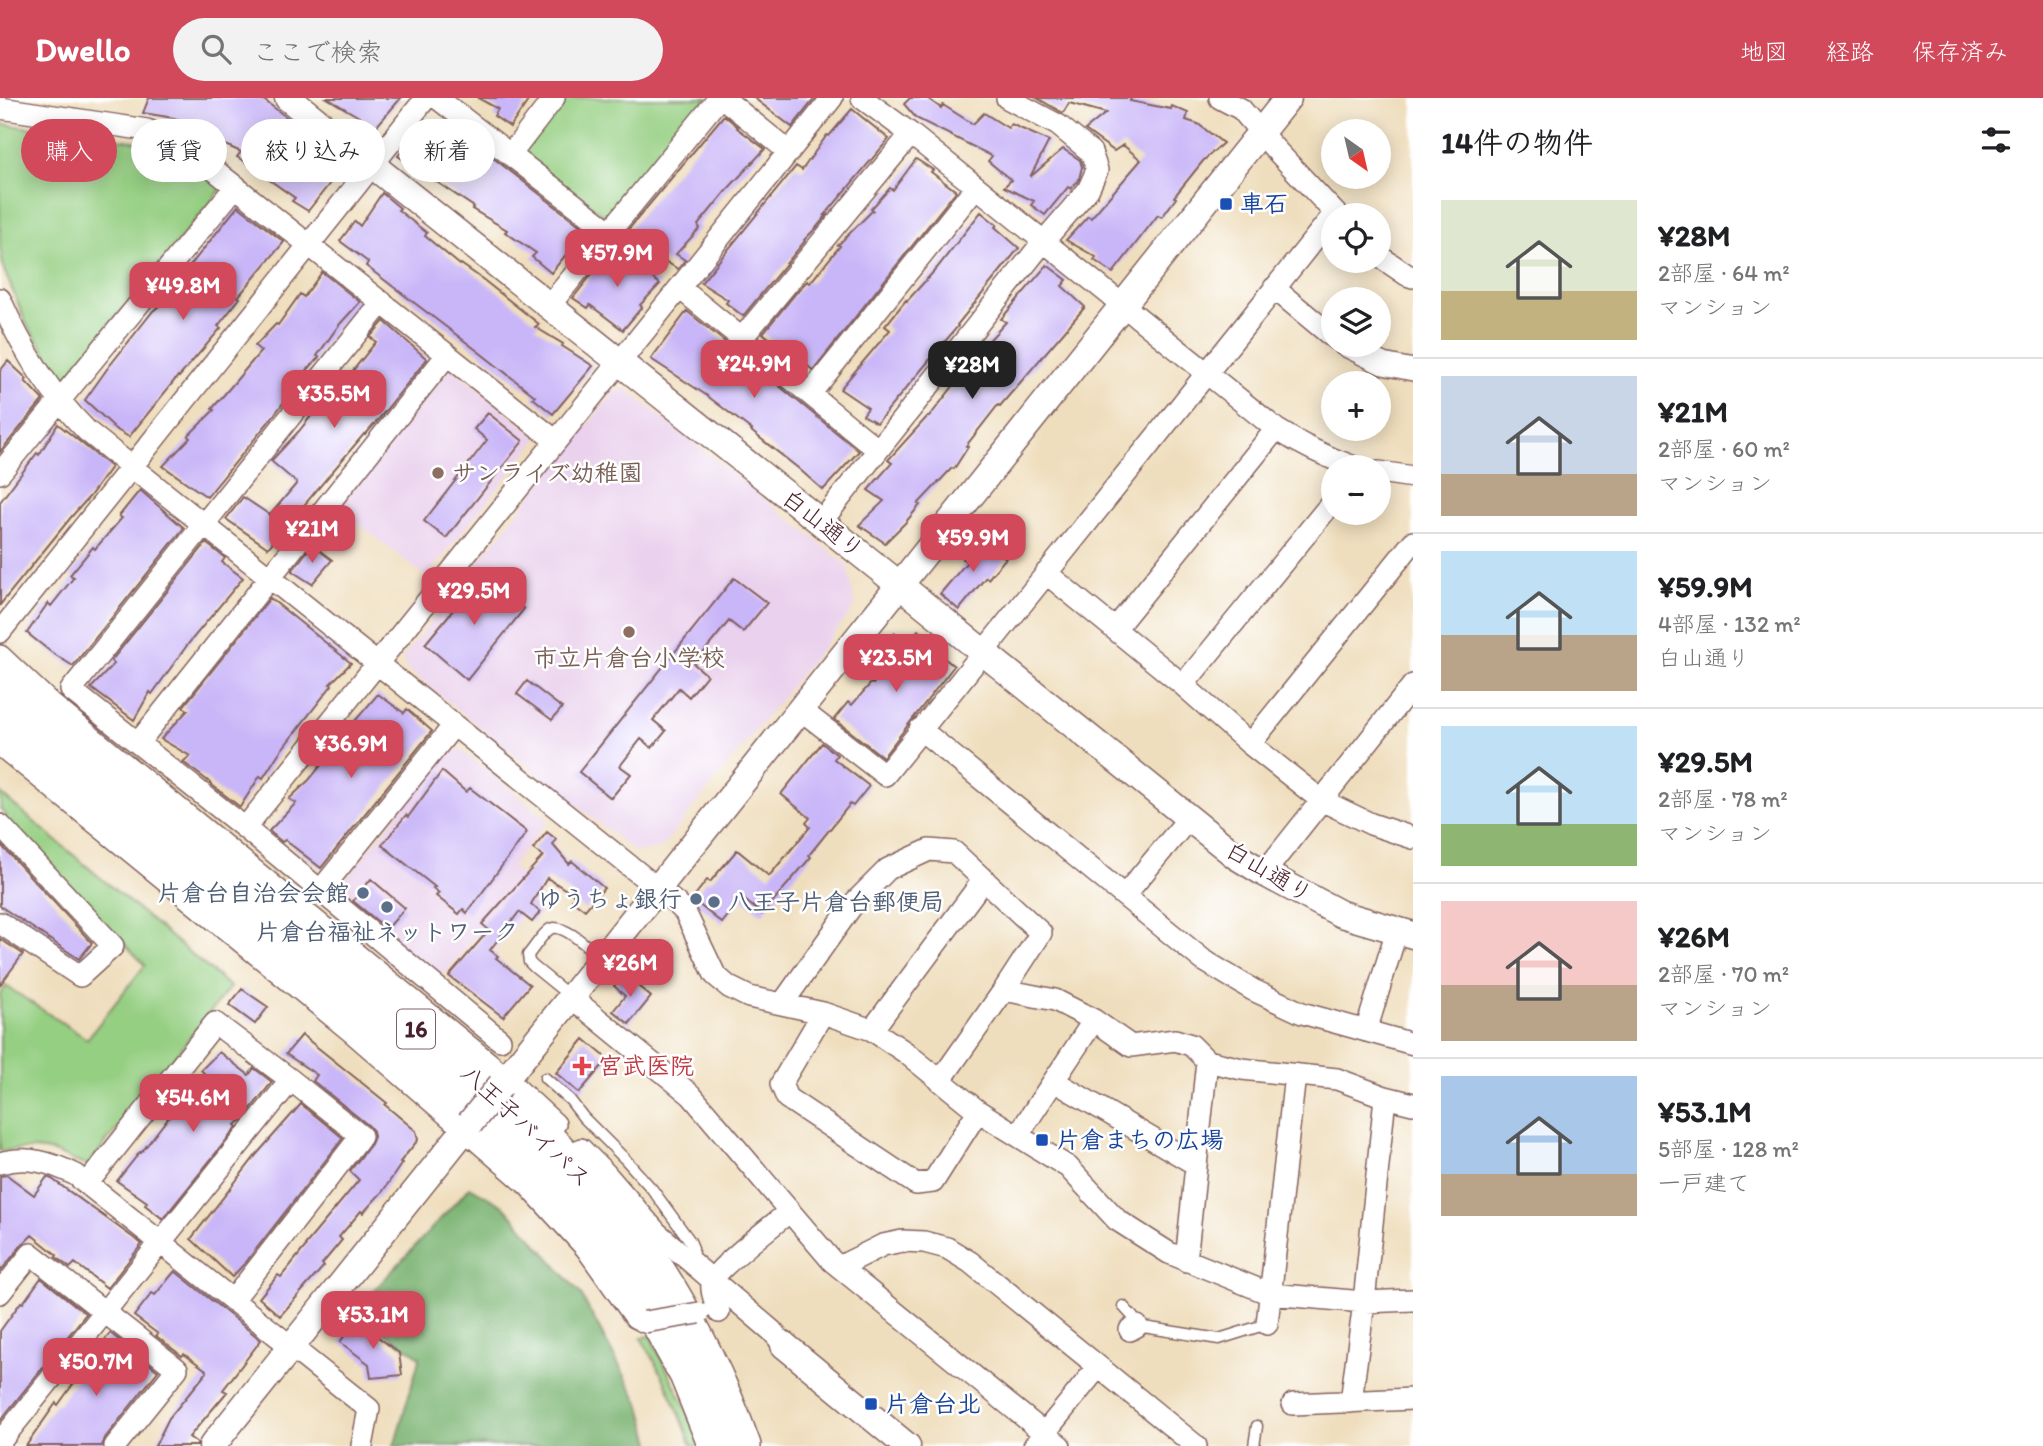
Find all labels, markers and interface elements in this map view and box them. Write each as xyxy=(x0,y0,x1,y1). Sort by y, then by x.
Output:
search box xyxy=(173,18,663,81)
text: Dwello xyxy=(35,30,131,69)
icon: search xyxy=(197,30,235,68)
text: ここで検索 xyxy=(253,36,383,68)
text: 地図 xyxy=(1740,37,1788,66)
text: 経路 xyxy=(1826,37,1874,66)
text: 保存済み xyxy=(1912,37,2008,66)
chip: 購入 xyxy=(21,119,117,182)
chip: 賃貸 xyxy=(131,119,227,182)
chip: 絞り込み xyxy=(241,119,385,182)
chip: 新着 xyxy=(399,119,495,182)
north arrow xyxy=(1321,119,1391,189)
map controls xyxy=(1321,119,1391,525)
icon: filters xyxy=(1977,121,2015,159)
text: 14件の物件 xyxy=(1441,124,1593,161)
place label: 車石 xyxy=(1240,189,1288,218)
marker: 車石 xyxy=(1218,196,1234,212)
button: locate xyxy=(1321,203,1391,273)
text: ¥28M xyxy=(1658,217,1731,254)
icon: home xyxy=(1497,228,1581,312)
pin: ¥57.9M xyxy=(560,230,674,289)
text: ¥57.9M xyxy=(581,238,653,266)
text: 2部屋 · 64 m² xyxy=(1658,259,1790,287)
pin: ¥49.8M xyxy=(126,262,240,322)
text: ¥49.8M xyxy=(145,271,221,299)
button: layers xyxy=(1321,287,1391,357)
text: マンション xyxy=(1658,293,1772,321)
pin: ¥24.9M xyxy=(697,341,811,400)
pin: ¥28M xyxy=(931,342,1013,401)
text: ¥24.9M xyxy=(717,349,791,377)
text: ¥28M xyxy=(944,350,1000,378)
pin: ¥35.5M xyxy=(277,370,391,430)
button: + xyxy=(1321,371,1391,441)
text: ¥35.5M xyxy=(297,379,371,407)
text: ¥21M xyxy=(1658,393,1728,430)
icon: home xyxy=(1497,404,1581,488)
text: 2部屋 · 60 m² xyxy=(1658,435,1790,463)
button: − xyxy=(1321,455,1391,525)
place label: サンライズ幼稚園 xyxy=(452,458,643,487)
marker: サンライズ幼稚園 xyxy=(430,465,446,481)
text: マンション xyxy=(1658,469,1772,497)
street label: 白山通り xyxy=(777,483,870,565)
pin: ¥21M xyxy=(271,505,353,565)
text: ¥21M xyxy=(285,514,339,542)
pin: ¥59.9M xyxy=(916,514,1030,574)
text: ¥59.9M xyxy=(937,523,1009,551)
pin: ¥29.5M xyxy=(417,568,531,627)
text: ¥59.9M xyxy=(1658,568,1753,605)
text: ¥29.5M xyxy=(438,576,510,604)
icon: home xyxy=(1497,579,1581,663)
text: 4部屋 · 132 m² xyxy=(1658,610,1801,638)
marker: 市立片倉台小学校 xyxy=(621,624,637,640)
pin: ¥23.5M xyxy=(839,634,953,694)
place label: 市立片倉台小学校 xyxy=(533,643,725,672)
text: ¥23.5M xyxy=(859,643,933,671)
text: 白山通り xyxy=(1658,644,1750,672)
pin: ¥36.9M xyxy=(294,720,408,780)
text: ¥36.9M xyxy=(314,729,388,757)
text: ¥29.5M xyxy=(1658,743,1753,780)
icon: home xyxy=(1497,754,1581,838)
text: 2部屋 · 78 m² xyxy=(1658,785,1788,813)
text: マンション xyxy=(1658,819,1772,847)
street label: 白山通り xyxy=(1221,834,1318,909)
place label: 片倉台自治会会館 xyxy=(157,878,349,907)
place label: ゆうちょ銀行 xyxy=(538,884,682,913)
marker: 片倉台自治会会館 xyxy=(355,885,371,901)
place label: 八王子片倉台郵便局 xyxy=(728,887,944,916)
marker: ゆうちょ銀行 xyxy=(688,891,704,907)
marker: 八王子片倉台郵便局 xyxy=(706,894,722,910)
marker: 片倉台福祉ネットワーク xyxy=(379,899,395,915)
place label: 片倉台福祉ネットワーク xyxy=(255,917,519,946)
text: ¥26M xyxy=(1658,918,1730,955)
icon: home xyxy=(1497,929,1581,1013)
pin: ¥26M xyxy=(589,940,671,999)
text: ¥26M xyxy=(602,948,658,976)
text: 2部屋 · 70 m² xyxy=(1658,960,1789,988)
text: マンション xyxy=(1658,994,1772,1022)
road number: 16 xyxy=(397,1010,435,1048)
place label: 宮武医院 xyxy=(598,1051,694,1080)
marker: 宮武医院 xyxy=(572,1056,592,1076)
street label: 八王子バイパス xyxy=(455,1058,597,1193)
pin: ¥54.6M xyxy=(136,1074,250,1134)
text: ¥54.6M xyxy=(156,1083,230,1111)
text: ¥53.1M xyxy=(1658,1093,1752,1130)
icon: home xyxy=(1497,1104,1581,1188)
place label: 片倉まちの広場 xyxy=(1056,1125,1224,1154)
marker: 片倉まちの広場 xyxy=(1034,1132,1050,1148)
text: 5部屋 · 128 m² xyxy=(1658,1135,1799,1163)
text: 一戸建て xyxy=(1658,1169,1750,1197)
pin: ¥53.1M xyxy=(316,1292,430,1351)
text: ¥53.1M xyxy=(337,1300,409,1328)
pin: ¥50.7M xyxy=(39,1338,153,1398)
text: ¥50.7M xyxy=(59,1347,133,1375)
place label: 片倉台北 xyxy=(885,1389,981,1418)
marker: 片倉台北 xyxy=(863,1396,879,1412)

